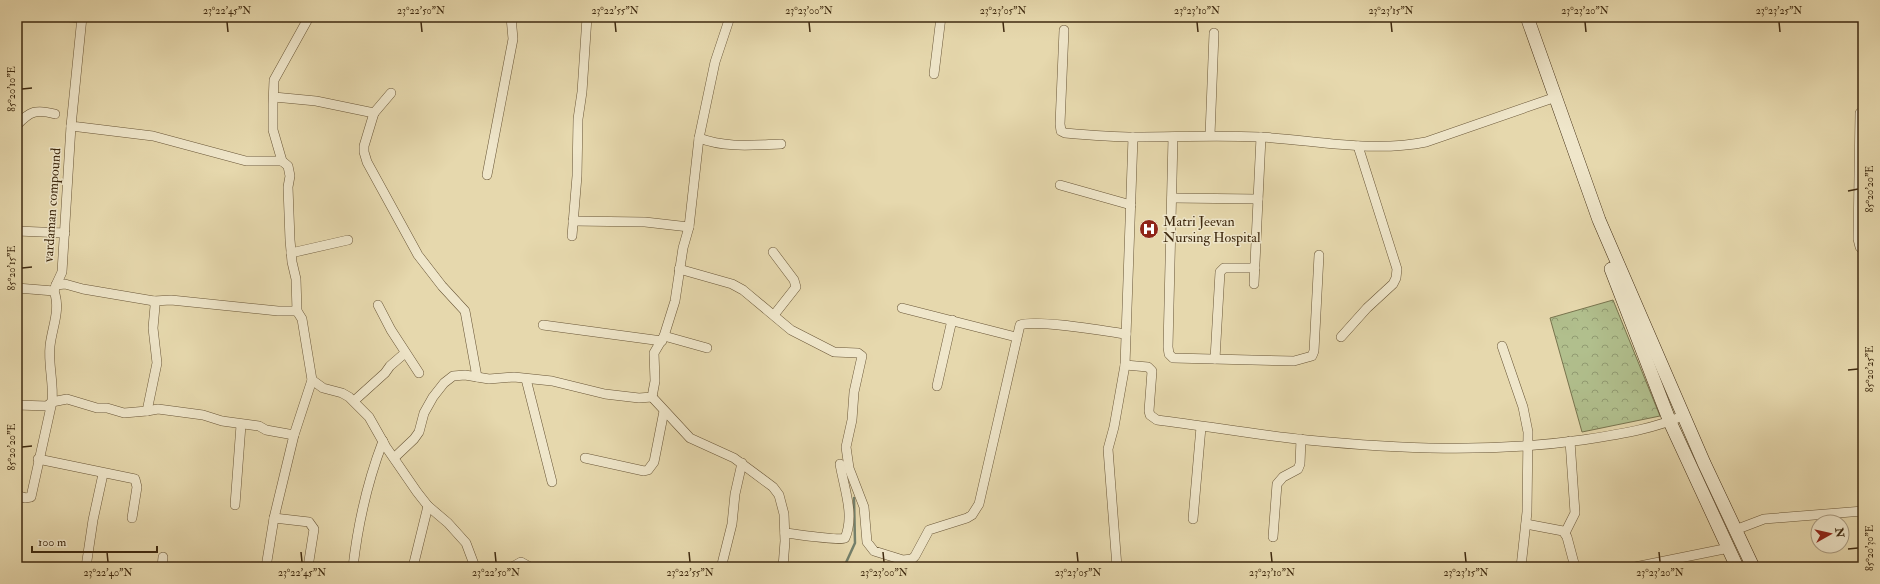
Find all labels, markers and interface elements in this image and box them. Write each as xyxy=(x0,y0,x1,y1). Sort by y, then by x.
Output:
text: 23°22'45"N xyxy=(203,5,251,17)
text: 23°22'50"N xyxy=(397,5,445,17)
text: 23°22'55"N xyxy=(591,5,639,17)
text: 23°23'00"N xyxy=(785,5,833,17)
text: 23°23'05"N xyxy=(980,5,1026,17)
text: 23°23'10"N xyxy=(1174,5,1220,17)
text: 23°23'15"N xyxy=(1368,5,1414,17)
text: 23°23'20"N xyxy=(1561,5,1609,17)
text: 23°23'25"N xyxy=(1756,5,1802,17)
text: 85°20'10"E xyxy=(6,66,18,112)
street label: vardaman compound xyxy=(39,147,65,264)
text: 85°20'20"E xyxy=(1864,165,1876,213)
place label: Matri Jeevan Nursing Hospital xyxy=(1163,213,1261,247)
hospital icon: Matri Jeevan Nursing Hospital xyxy=(1138,218,1160,240)
text: 85°20'15"E xyxy=(6,246,18,290)
text: 85°20'25"E xyxy=(1864,346,1876,392)
text: 85°20'20"E xyxy=(6,423,18,471)
north arrow xyxy=(1810,514,1850,554)
text: 85°20'30"E xyxy=(1864,525,1876,571)
text: N xyxy=(1832,526,1847,540)
scale bar xyxy=(32,528,157,554)
text: 100 m xyxy=(38,535,67,550)
text: 23°22'40"N xyxy=(84,567,133,579)
text: 23°22'45"N xyxy=(278,567,326,579)
text: 23°22'50"N xyxy=(472,567,520,579)
text: 23°22'55"N xyxy=(666,567,714,579)
text: 23°23'00"N xyxy=(860,567,908,579)
text: 23°23'05"N xyxy=(1055,567,1101,579)
text: 23°23'10"N xyxy=(1249,567,1295,579)
text: 23°23'15"N xyxy=(1443,567,1489,579)
text: 23°23'20"N xyxy=(1636,567,1684,579)

